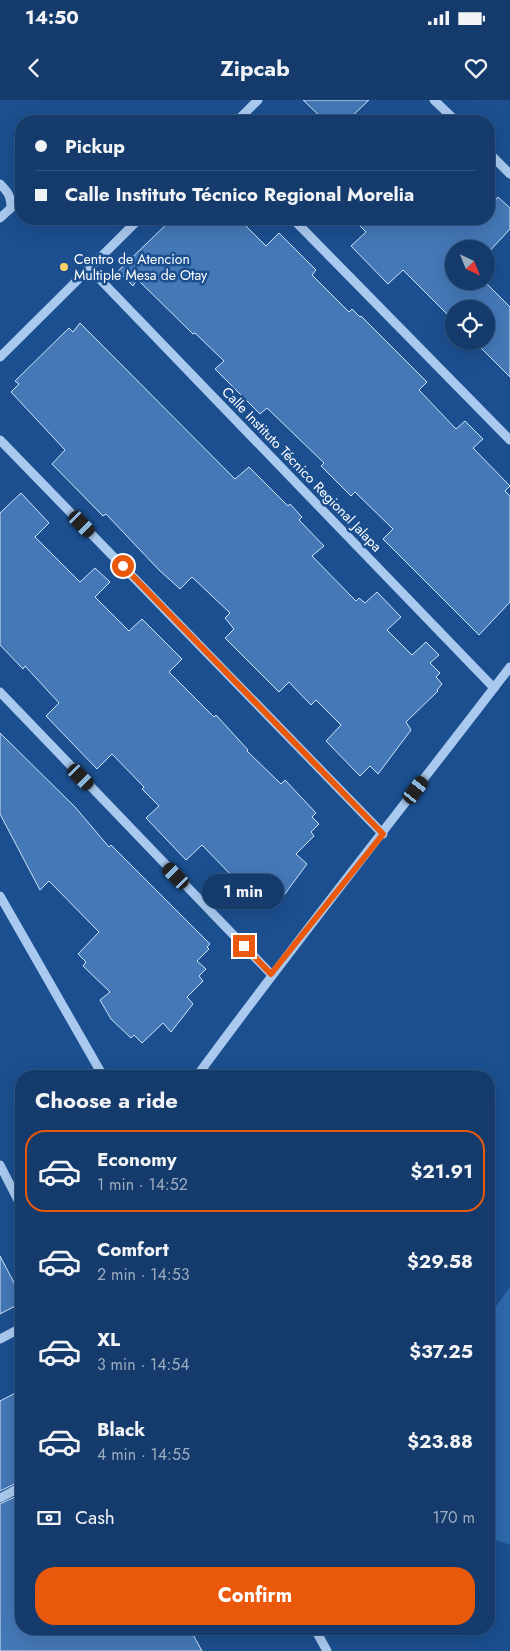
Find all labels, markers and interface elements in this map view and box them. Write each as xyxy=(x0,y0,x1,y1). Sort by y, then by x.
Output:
text: 14:50 xyxy=(25,4,79,31)
text: Zipcab xyxy=(220,52,290,84)
icon: back xyxy=(20,54,48,82)
icon: heart xyxy=(462,54,490,82)
text: Pickup xyxy=(65,133,125,160)
text: Calle Instituto Técnico Regional Morelia xyxy=(65,181,414,208)
north arrow xyxy=(445,240,495,290)
map controls xyxy=(445,240,495,350)
place label: Centro de Atencion Multiple Mesa de Otay xyxy=(74,249,208,285)
marker: Centro de Atencion Multiple Mesa de Otay xyxy=(58,261,70,273)
button: locate xyxy=(445,300,495,350)
street label: Calle Instituto Técnico Regional Jalapa xyxy=(217,382,387,556)
car xyxy=(66,508,97,540)
route start xyxy=(112,555,134,577)
car xyxy=(65,761,96,793)
car xyxy=(400,774,431,806)
car xyxy=(160,860,191,892)
callout: 1 min xyxy=(203,874,285,908)
text: 1 min xyxy=(223,880,263,903)
route end xyxy=(233,935,255,957)
text: Choose a ride xyxy=(35,1084,178,1116)
text: Economy xyxy=(97,1146,177,1173)
icon: car xyxy=(37,1149,82,1194)
text: $21.91 xyxy=(411,1158,473,1185)
text: 1 min · 14:52 xyxy=(97,1173,188,1196)
text: Comfort xyxy=(97,1236,169,1263)
icon: car xyxy=(37,1239,82,1284)
text: $29.58 xyxy=(407,1248,473,1275)
text: 2 min · 14:53 xyxy=(97,1263,189,1286)
text: XL xyxy=(97,1326,120,1353)
icon: car xyxy=(37,1329,82,1374)
text: $37.25 xyxy=(409,1338,473,1365)
text: 3 min · 14:54 xyxy=(97,1353,190,1376)
text: Black xyxy=(97,1416,145,1443)
icon: car xyxy=(37,1419,82,1464)
text: $23.88 xyxy=(407,1428,473,1455)
text: 4 min · 14:55 xyxy=(97,1443,190,1466)
icon: cash xyxy=(35,1504,63,1532)
text: Cash xyxy=(75,1504,115,1531)
text: 170 m xyxy=(433,1506,475,1529)
button: Confirm xyxy=(35,1567,475,1625)

